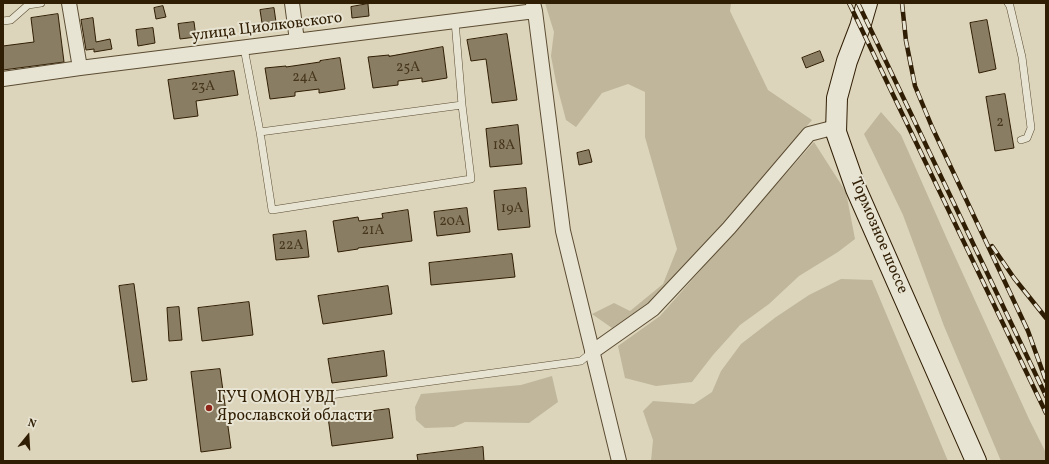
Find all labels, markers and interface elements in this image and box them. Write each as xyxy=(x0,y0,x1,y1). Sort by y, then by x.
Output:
street label: улица Циолковского xyxy=(191,9,343,47)
house number: 25А xyxy=(396,60,420,76)
house number: 24А xyxy=(292,70,318,86)
house number: 23А xyxy=(191,79,215,95)
house number: 2 xyxy=(996,115,1004,131)
house number: 18А xyxy=(493,138,515,154)
street label: Тормозное шоссе xyxy=(845,175,911,297)
house number: 19А xyxy=(501,201,523,217)
house number: 20А xyxy=(439,214,465,230)
house number: 21А xyxy=(362,223,384,239)
house number: 22А xyxy=(279,238,303,254)
place label: ГУЧ ОМОН УВД Ярославской области xyxy=(217,389,373,427)
marker: ГУЧ ОМОН УВД Ярославской области xyxy=(204,403,214,413)
north arrow xyxy=(8,416,48,456)
text: N xyxy=(26,416,38,432)

